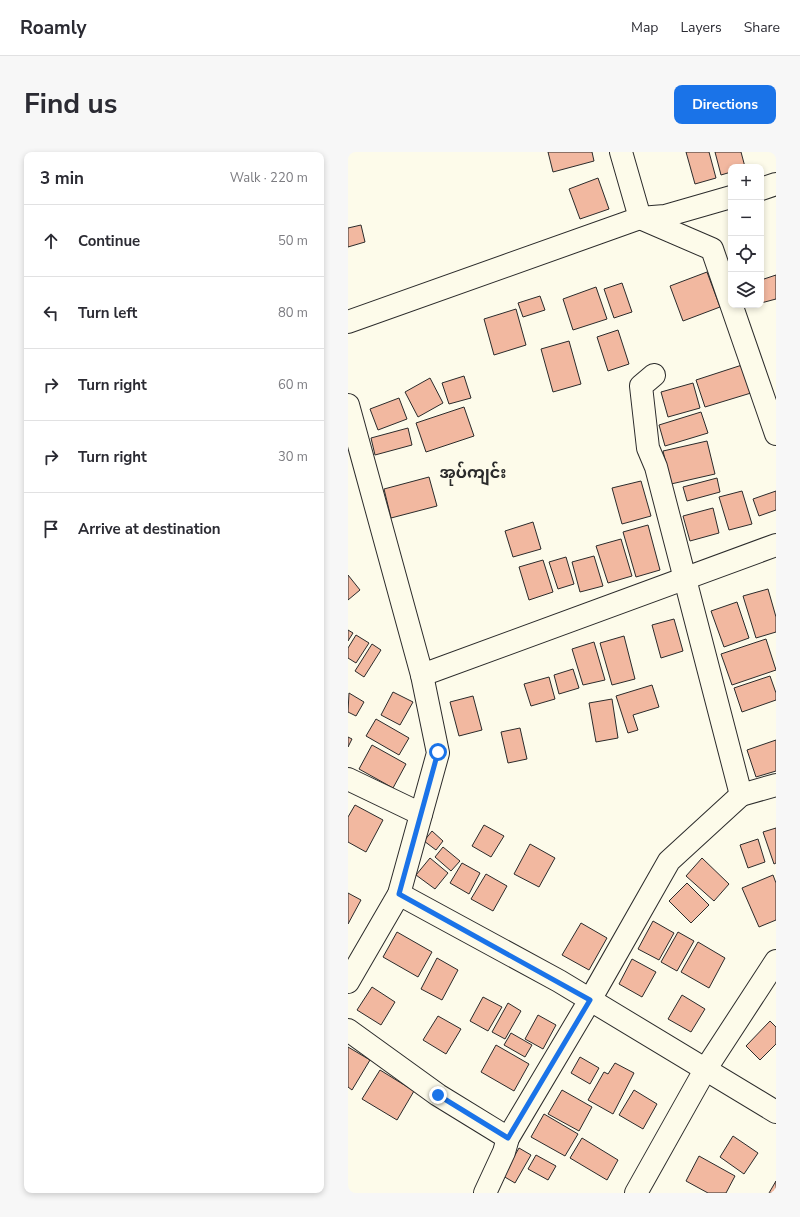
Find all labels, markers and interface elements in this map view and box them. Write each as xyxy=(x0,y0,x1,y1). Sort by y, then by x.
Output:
text: Roamly xyxy=(20,15,87,41)
text: Map xyxy=(631,18,658,37)
text: Layers xyxy=(680,18,722,37)
text: Share xyxy=(744,18,780,37)
text: Find us xyxy=(24,85,118,123)
button: Directions xyxy=(674,85,776,124)
map controls xyxy=(728,164,764,308)
button: + xyxy=(728,164,764,200)
text: 3 min xyxy=(40,167,84,190)
text: Walk · 220 m xyxy=(230,169,308,187)
button: − xyxy=(728,200,764,236)
icon: ahead xyxy=(40,230,62,252)
text: Continue xyxy=(78,231,140,251)
text: 50 m xyxy=(278,232,308,250)
button: locate xyxy=(728,236,764,272)
button: layers xyxy=(728,272,764,308)
icon: left xyxy=(40,302,62,324)
text: Turn left xyxy=(78,303,137,323)
text: 80 m xyxy=(278,304,308,322)
icon: right xyxy=(40,374,62,396)
text: Turn right xyxy=(78,375,147,395)
text: 60 m xyxy=(278,376,308,394)
icon: right xyxy=(40,446,62,468)
text: Turn right xyxy=(78,447,147,467)
text: 30 m xyxy=(278,448,308,466)
district label: အုပ်ကျင်း xyxy=(440,461,506,486)
icon: arrive xyxy=(40,518,62,540)
text: Arrive at destination xyxy=(78,519,221,539)
route start xyxy=(429,743,447,761)
route end xyxy=(429,1086,447,1104)

